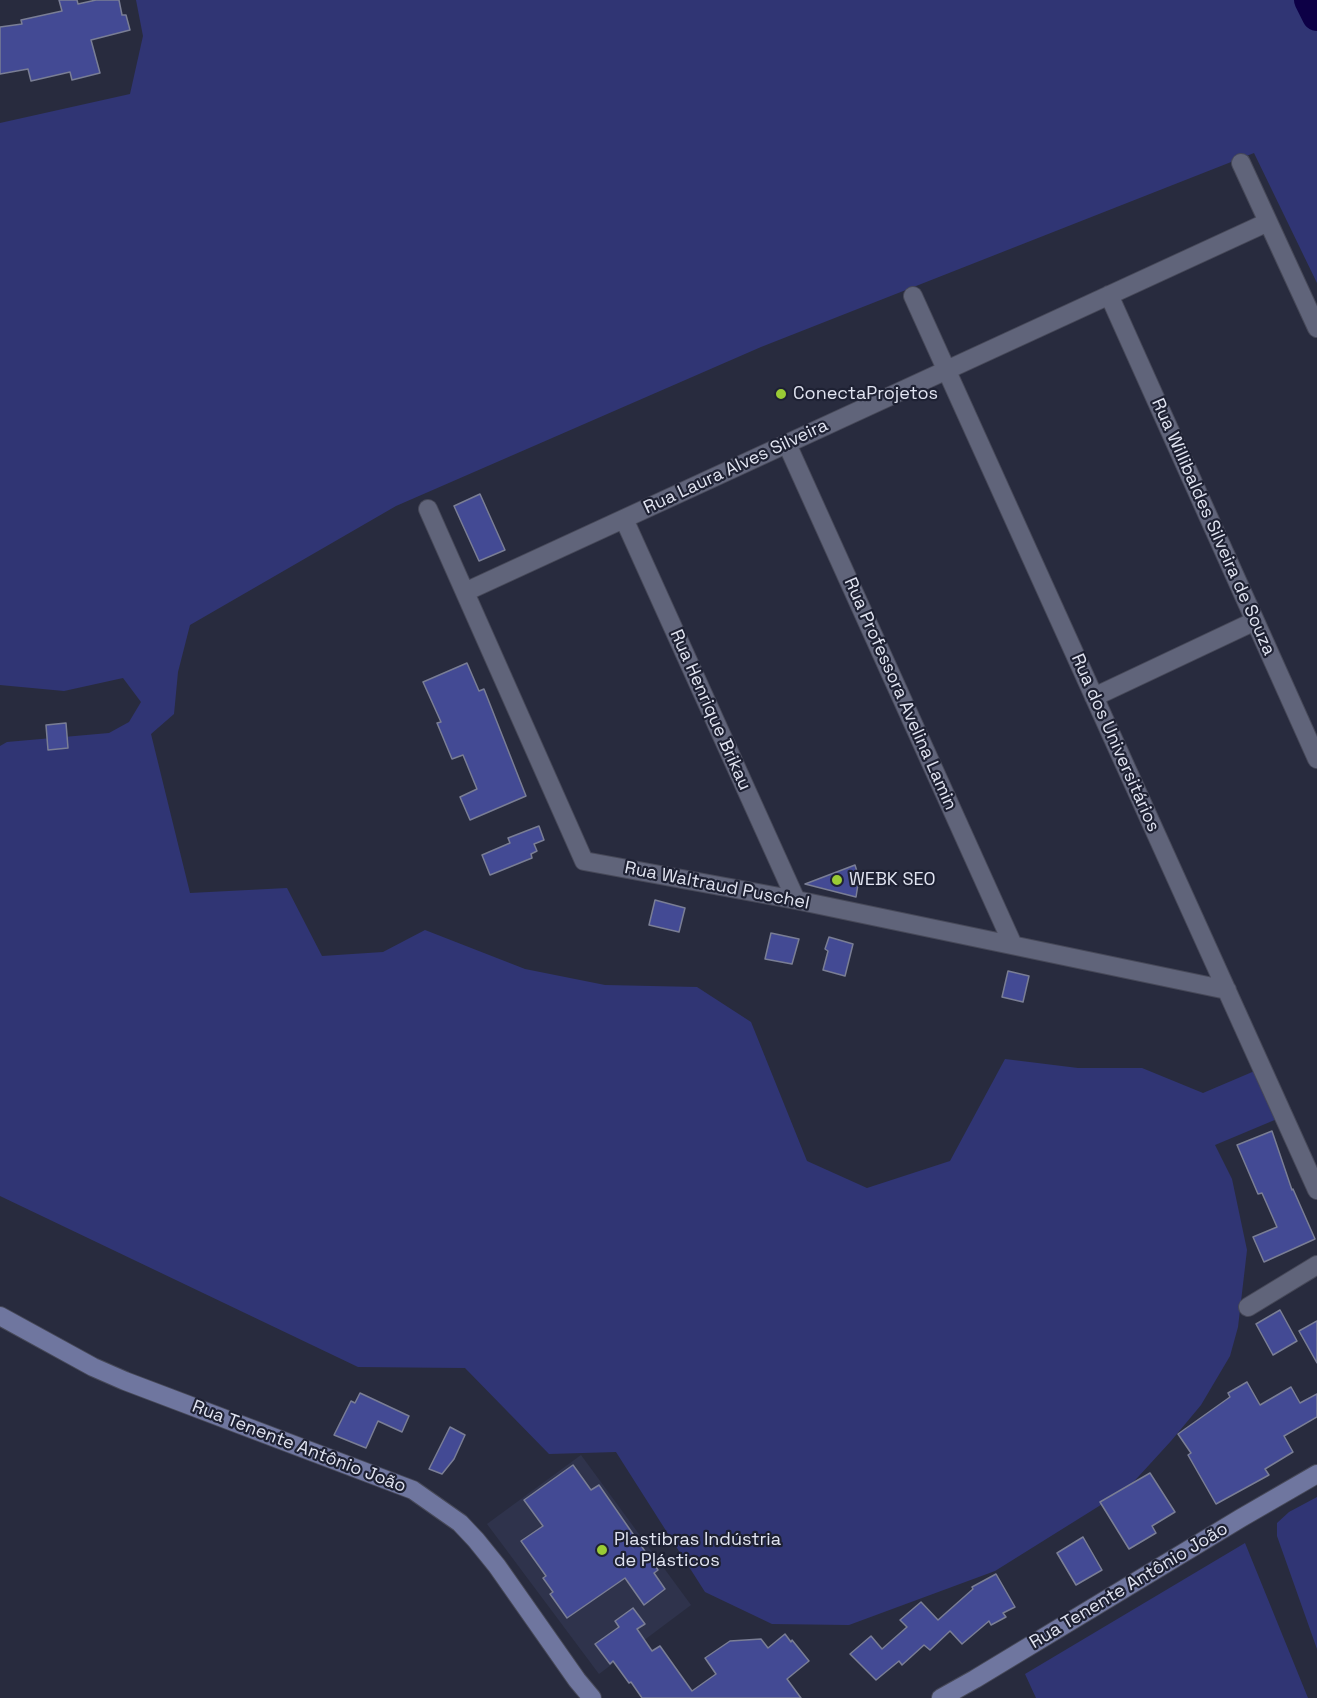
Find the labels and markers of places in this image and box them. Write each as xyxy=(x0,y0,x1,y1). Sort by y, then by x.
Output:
place label: ConectaProjetos xyxy=(793,383,938,405)
marker: ConectaProjetos xyxy=(774,387,788,401)
place label: WEBK SEO xyxy=(849,869,936,891)
marker: WEBK SEO xyxy=(830,873,844,887)
place label: Plastibras Indústria de Plásticos xyxy=(614,1529,781,1572)
marker: Plastibras Indústria de Plásticos xyxy=(595,1543,609,1557)

